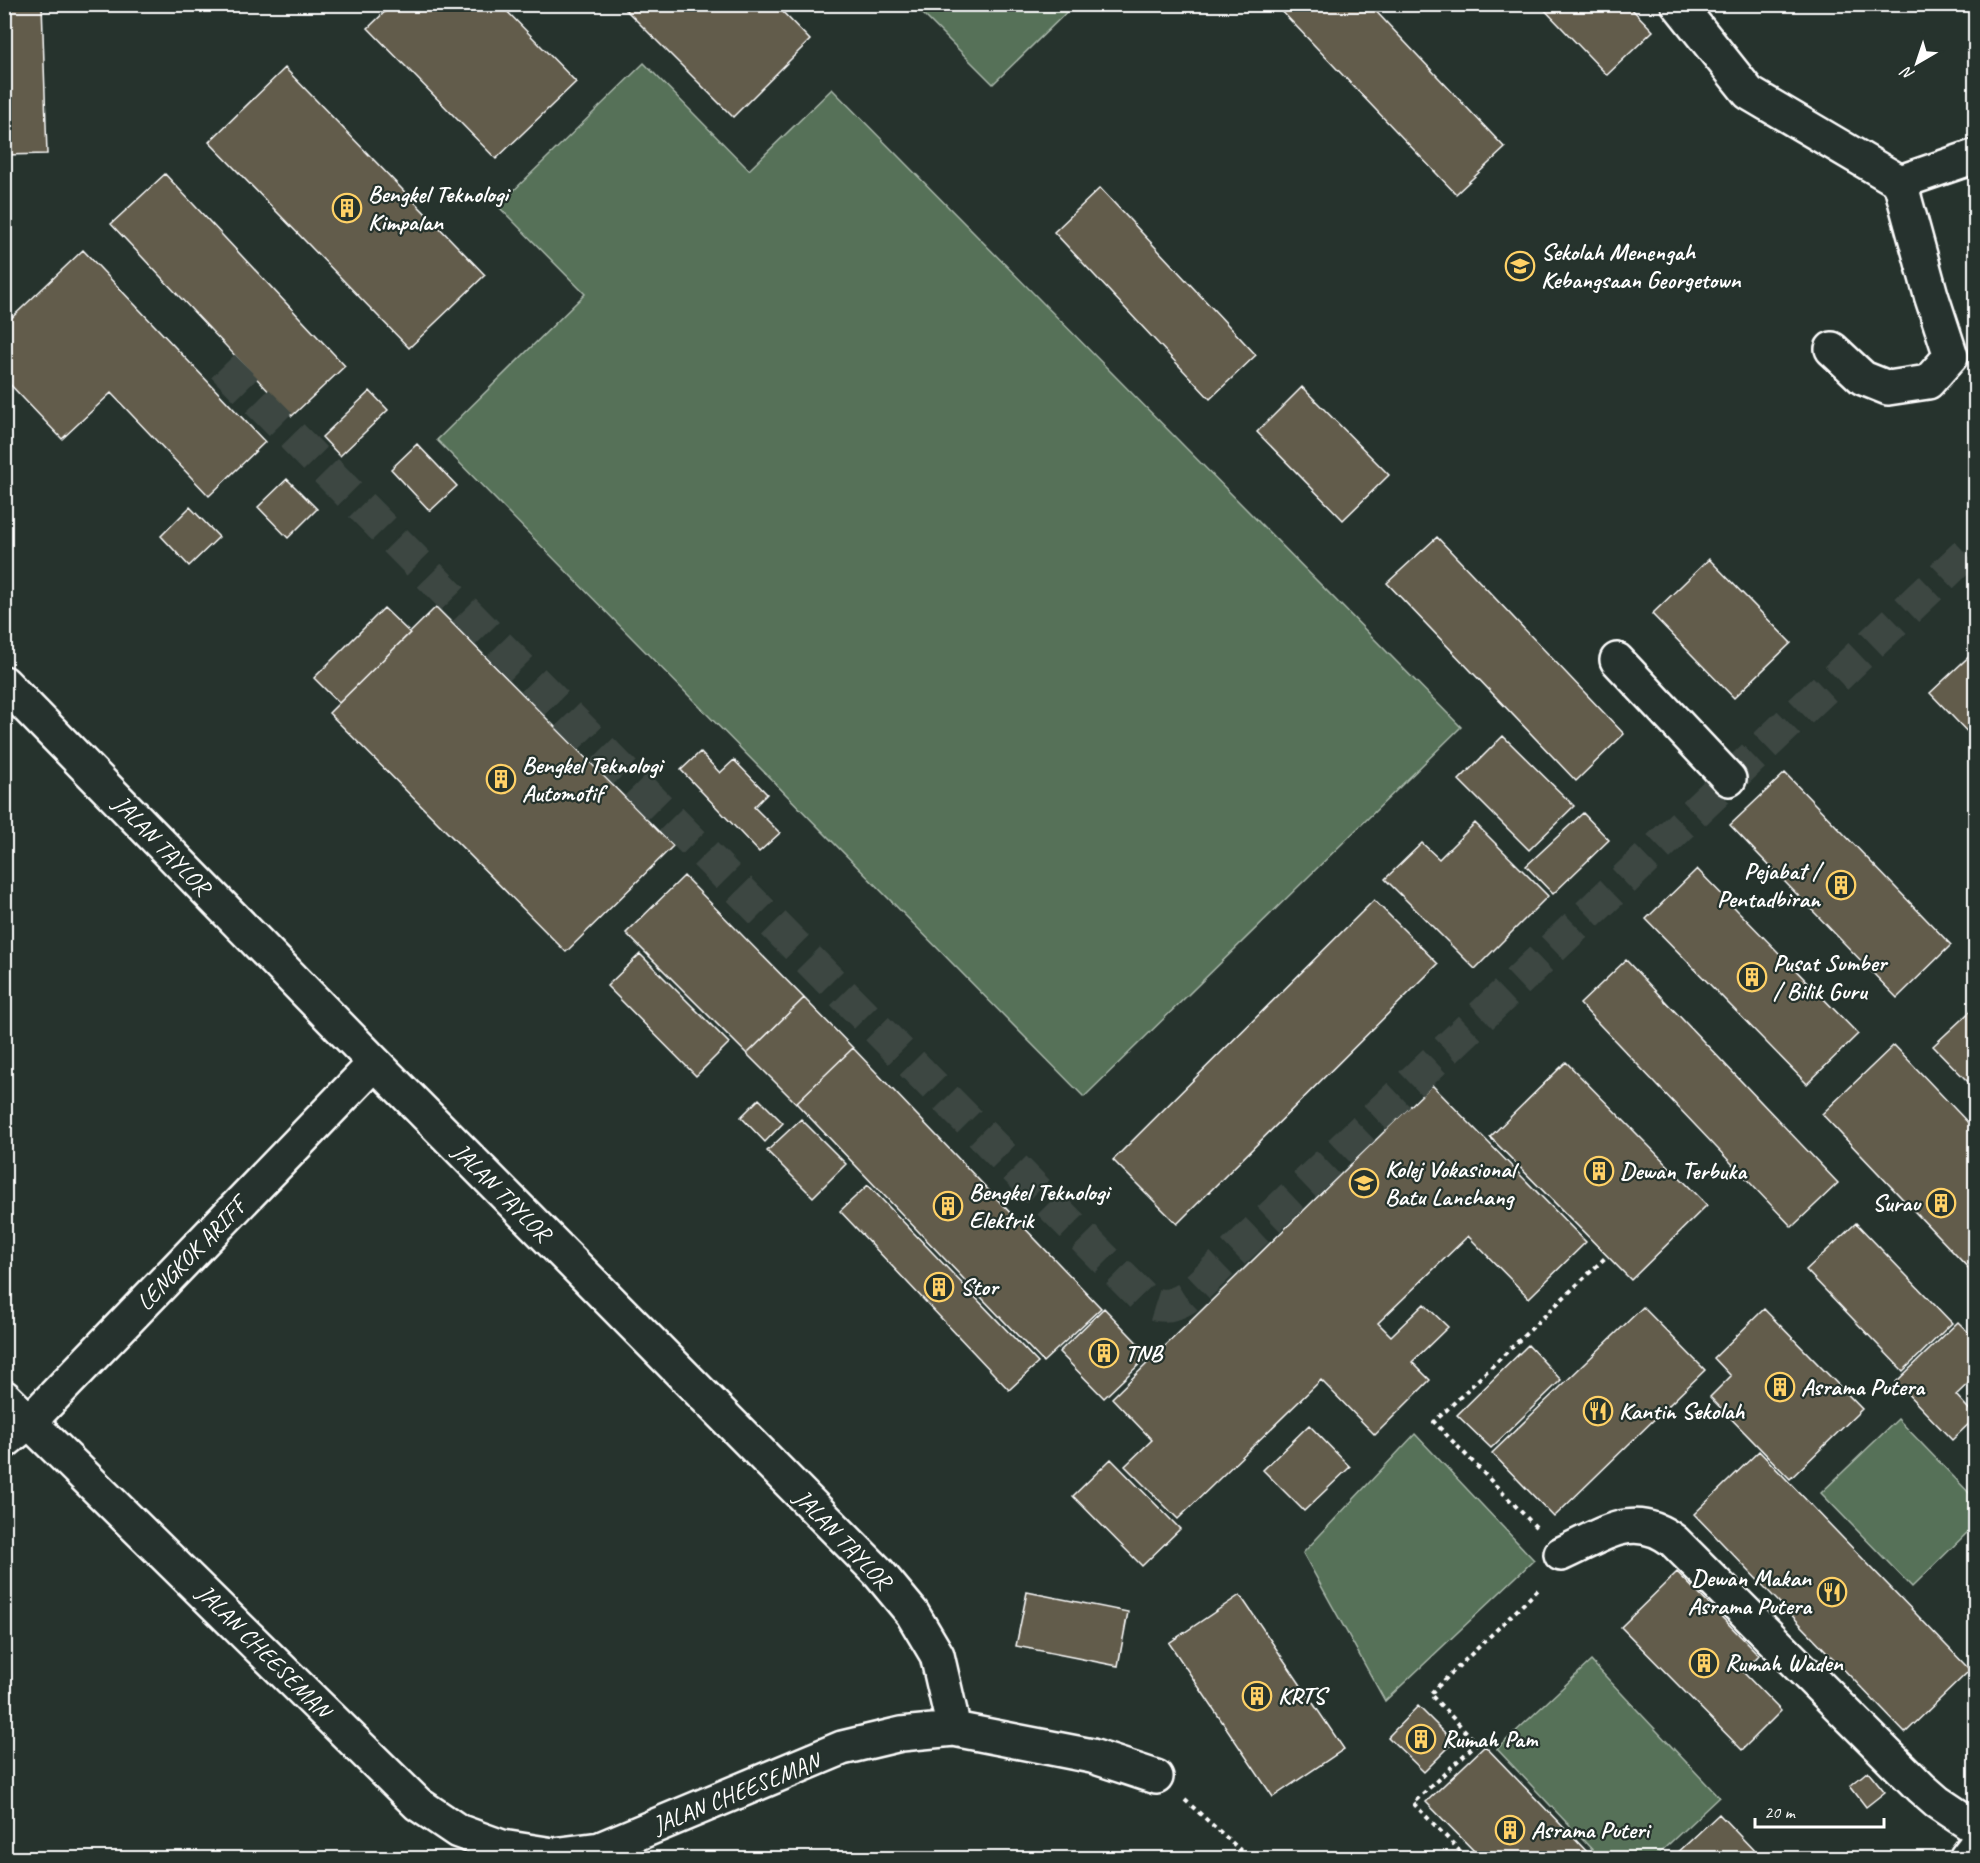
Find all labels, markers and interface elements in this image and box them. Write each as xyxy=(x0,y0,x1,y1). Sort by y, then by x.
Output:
north arrow xyxy=(1887,33,1947,93)
text: N xyxy=(1896,61,1918,85)
place label: Bengkel Teknologi Kimpalan xyxy=(368,179,511,237)
building icon: Bengkel Teknologi Kimpalan xyxy=(331,192,363,224)
place label: Sekolah Menengah Kebangsaan Georgetown xyxy=(1541,237,1741,295)
school or university icon: Sekolah Menengah Kebangsaan Georgetown xyxy=(1504,250,1536,282)
place label: Bengkel Teknologi Automotif xyxy=(522,750,665,808)
building icon: Bengkel Teknologi Automotif xyxy=(485,763,517,795)
street label: JALAN TAYLOR xyxy=(106,788,219,903)
place label: Pejabat / Pentadbiran xyxy=(1717,856,1825,914)
building icon: Pejabat / Pentadbiran xyxy=(1825,869,1857,901)
place label: Pusat Sumber / Bilik Guru xyxy=(1773,948,1888,1006)
building icon: Pusat Sumber / Bilik Guru xyxy=(1736,961,1768,993)
street label: JALAN TAYLOR xyxy=(446,1136,560,1250)
place label: Kolej Vokasional Batu Lanchang xyxy=(1385,1154,1520,1212)
building icon: Dewan Terbuka xyxy=(1583,1155,1615,1187)
place label: Dewan Terbuka xyxy=(1620,1156,1748,1186)
school or university icon: Kolej Vokasional Batu Lanchang xyxy=(1348,1167,1380,1199)
place label: Bengkel Teknologi Elektrik xyxy=(969,1177,1112,1235)
street label: LENGKOK ARIFF xyxy=(130,1187,256,1317)
building icon: Surau xyxy=(1925,1187,1957,1219)
place label: Surau xyxy=(1872,1188,1922,1218)
building icon: Bengkel Teknologi Elektrik xyxy=(932,1190,964,1222)
building icon: Stor xyxy=(923,1271,955,1303)
place label: Stor xyxy=(960,1272,1000,1302)
building icon: TNB xyxy=(1088,1337,1120,1369)
place label: TNB xyxy=(1125,1338,1165,1368)
building icon: Asrama Putera xyxy=(1764,1371,1796,1403)
place label: Asrama Putera xyxy=(1801,1372,1926,1402)
restaurant icon: Kantin Sekolah xyxy=(1582,1395,1614,1427)
place label: Kantin Sekolah xyxy=(1619,1396,1745,1426)
street label: JALAN TAYLOR xyxy=(787,1482,900,1597)
place label: Dewan Makan Asrama Putera xyxy=(1688,1563,1813,1621)
restaurant icon: Dewan Makan Asrama Putera xyxy=(1816,1576,1848,1608)
street label: JALAN CHEESEMAN xyxy=(190,1577,340,1727)
building icon: Rumah Waden xyxy=(1688,1647,1720,1679)
place label: Rumah Waden xyxy=(1725,1648,1844,1678)
building icon: KRTS xyxy=(1241,1680,1273,1712)
place label: KRTS xyxy=(1278,1681,1330,1711)
building icon: Rumah Pam xyxy=(1405,1723,1437,1755)
place label: Rumah Pam xyxy=(1442,1724,1539,1754)
street label: JALAN CHEESEMAN xyxy=(647,1745,827,1840)
scale bar xyxy=(1755,1791,1884,1829)
text: 20 m xyxy=(1764,1801,1797,1823)
building icon: Asrama Puteri xyxy=(1494,1814,1526,1846)
place label: Asrama Puteri xyxy=(1531,1815,1652,1845)

